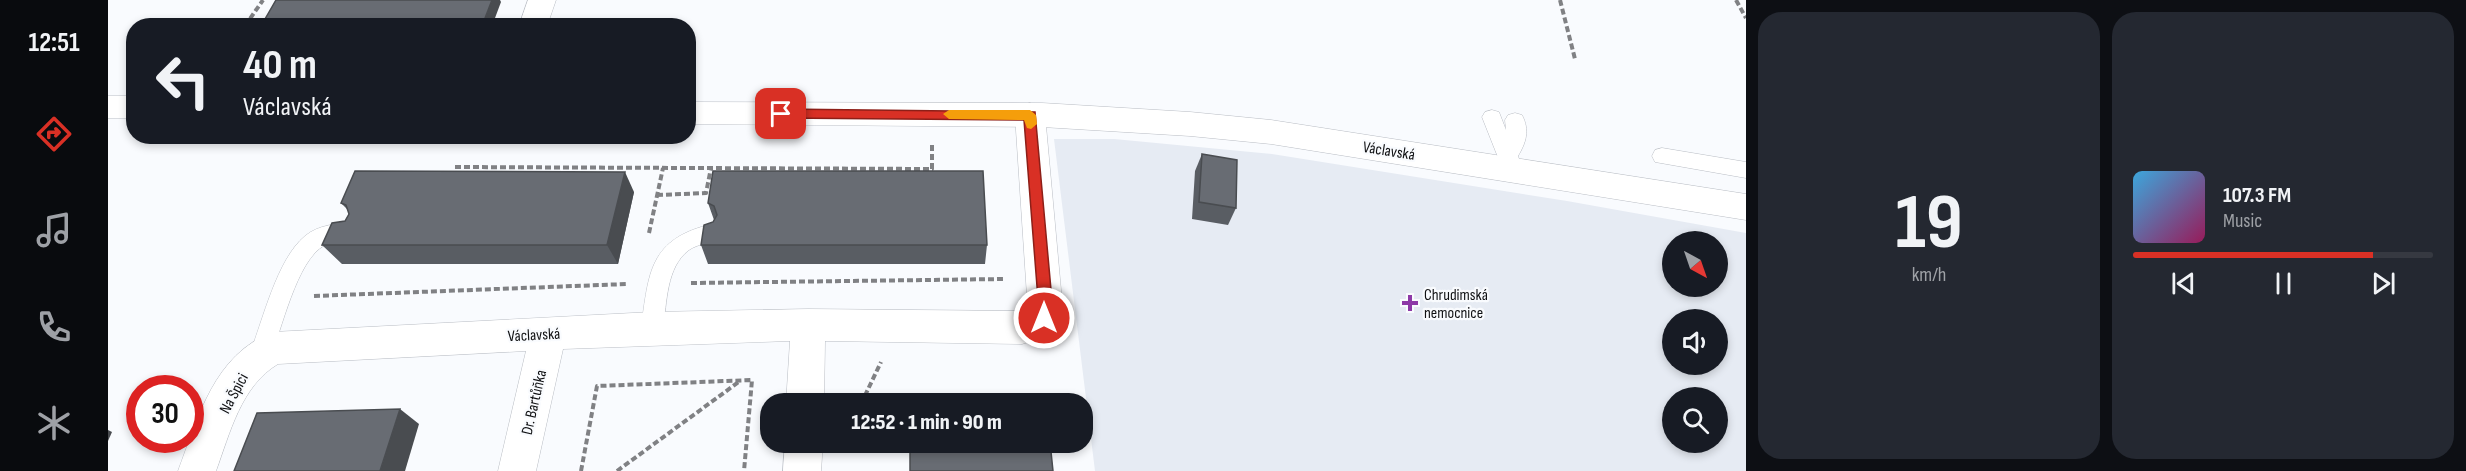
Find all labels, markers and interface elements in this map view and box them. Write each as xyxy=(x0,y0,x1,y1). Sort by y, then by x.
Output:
text: 12:51 xyxy=(28,27,80,59)
text: 40 m xyxy=(243,40,317,91)
icon: left xyxy=(144,42,222,120)
pin xyxy=(755,88,806,139)
text: Václavská xyxy=(243,91,332,123)
icon: arrive xyxy=(764,97,797,130)
icon: directions xyxy=(33,113,75,155)
street label: Václavská xyxy=(1361,138,1416,165)
text: 19 xyxy=(1895,177,1963,270)
text: 107.3 FM xyxy=(2223,182,2291,209)
icon: music xyxy=(33,209,75,251)
text: Music xyxy=(2223,209,2262,233)
north arrow xyxy=(1662,231,1728,297)
map controls xyxy=(1662,231,1728,453)
text: km/h xyxy=(1912,263,1946,287)
icon: previous xyxy=(2167,267,2200,300)
icon: pause xyxy=(2267,267,2300,300)
icon: next xyxy=(2367,267,2400,300)
position arrow xyxy=(1012,286,1076,350)
place label: Chrudimská nemocnice xyxy=(1424,286,1488,323)
marker: Chrudimská nemocnice xyxy=(1401,294,1419,312)
icon: phone xyxy=(33,306,75,348)
button: sound xyxy=(1662,309,1728,375)
street label: Václavská xyxy=(507,325,561,346)
street label: Dr. Bartůňka xyxy=(518,368,551,437)
street label: Na Špici xyxy=(216,370,253,417)
speed limit sign: 30 xyxy=(126,375,204,453)
button: search xyxy=(1662,387,1728,453)
icon: climate xyxy=(33,402,75,444)
text: 12:52 · 1 min · 90 m xyxy=(851,409,1002,436)

